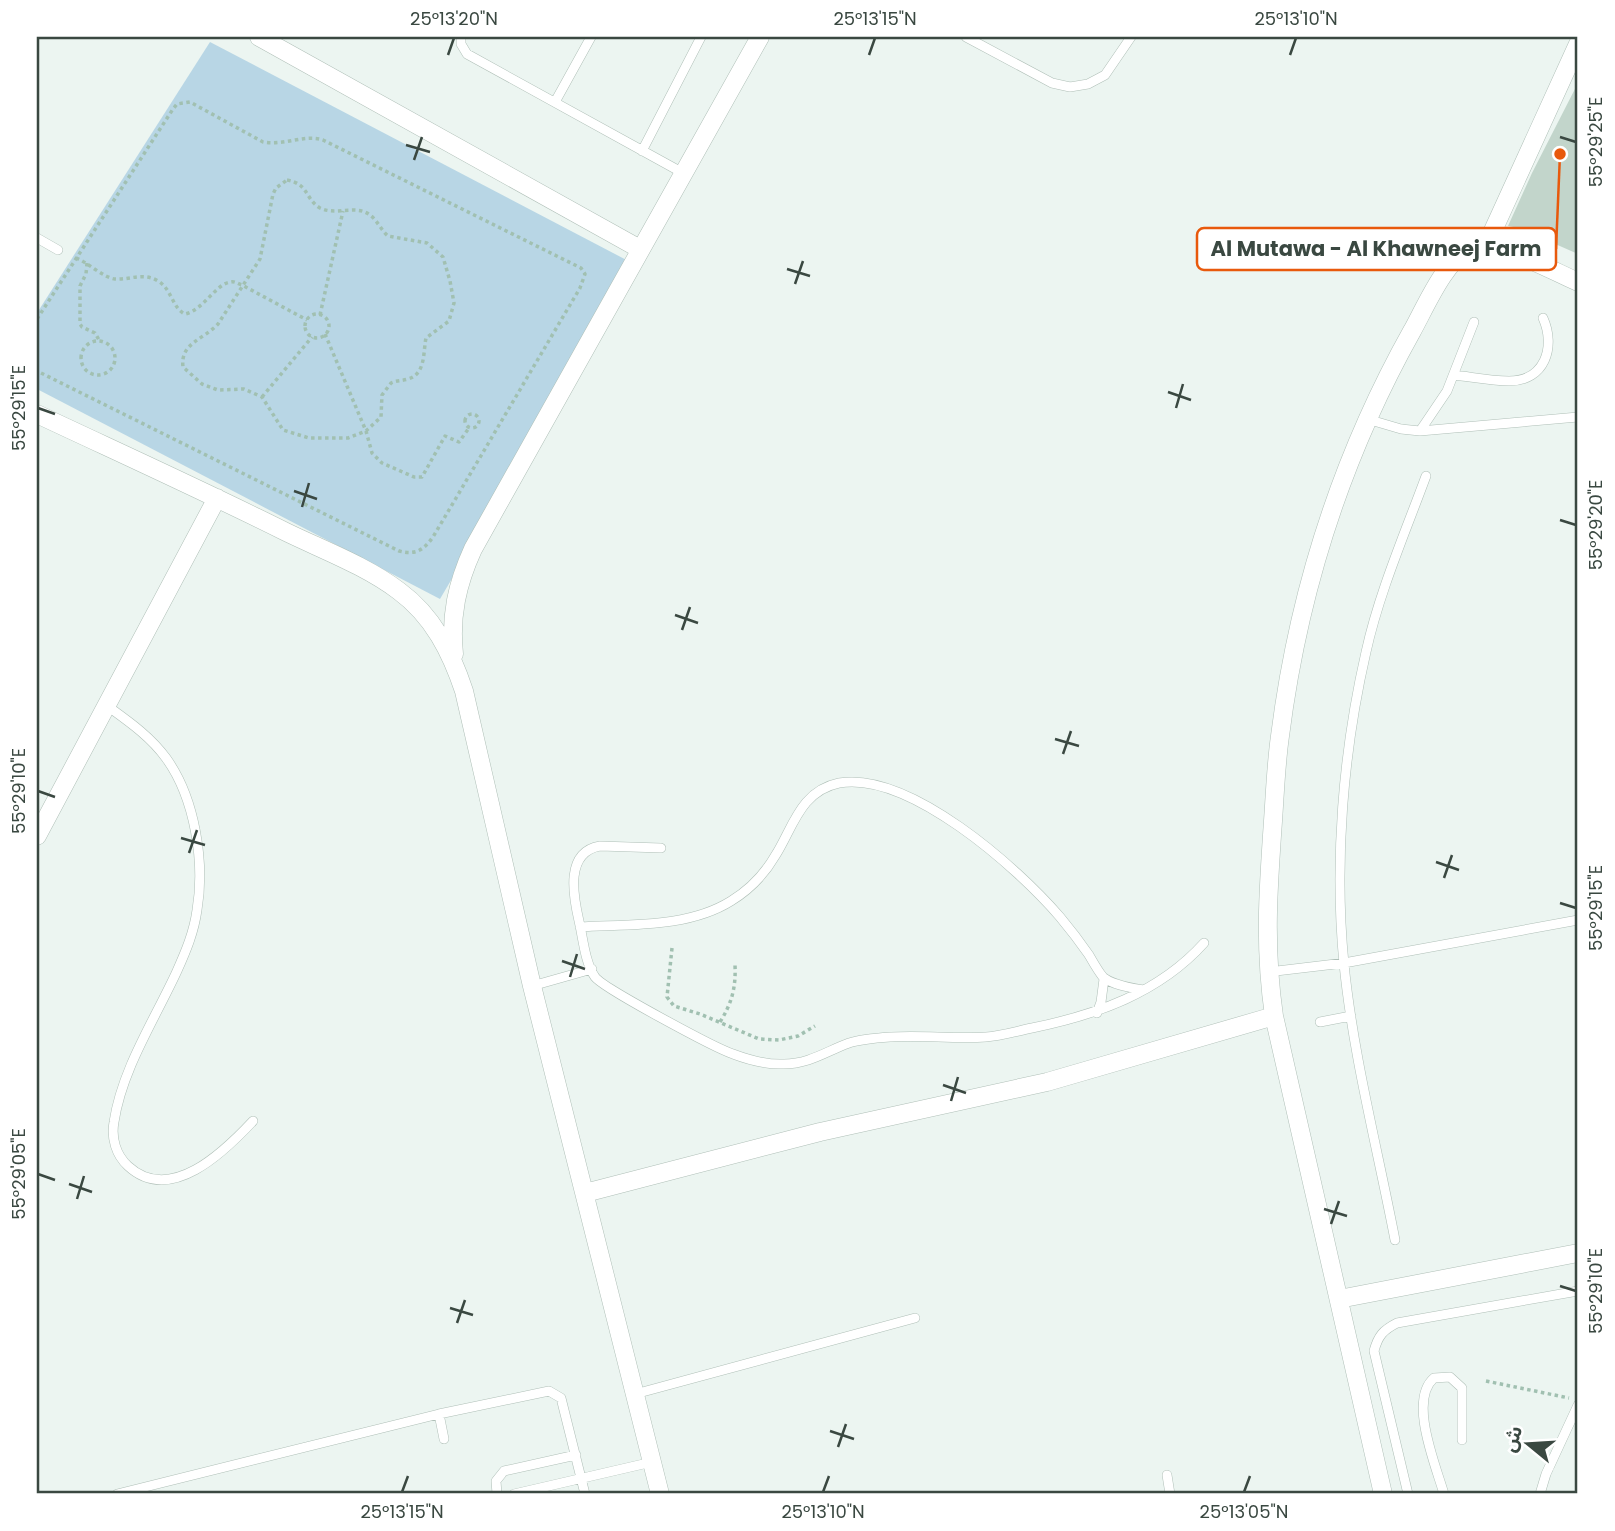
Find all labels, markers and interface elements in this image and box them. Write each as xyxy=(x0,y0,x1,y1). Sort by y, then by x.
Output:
text: 25°13'20"N xyxy=(410,6,498,31)
text: 25°13'15"N xyxy=(833,6,917,31)
text: 25°13'10"N xyxy=(1254,6,1338,31)
text: 55°29'25"E xyxy=(1583,97,1608,187)
callout: Al Mutawa - Al Khawneej Farm xyxy=(1197,228,1556,270)
text: Al Mutawa - Al Khawneej Farm xyxy=(1211,234,1541,263)
text: 55°29'15"E xyxy=(6,365,31,451)
text: 55°29'20"E xyxy=(1583,480,1608,570)
text: 55°29'10"E xyxy=(6,748,31,834)
text: 55°29'15"E xyxy=(1583,865,1608,951)
text: 55°29'05"E xyxy=(6,1128,31,1220)
text: 55°29'10"E xyxy=(1583,1248,1608,1334)
north arrow xyxy=(1492,1408,1562,1478)
text: ش xyxy=(1495,1422,1529,1455)
text: 25°13'15"N xyxy=(360,1499,444,1524)
text: 25°13'10"N xyxy=(781,1499,865,1524)
text: 25°13'05"N xyxy=(1200,1499,1288,1524)

